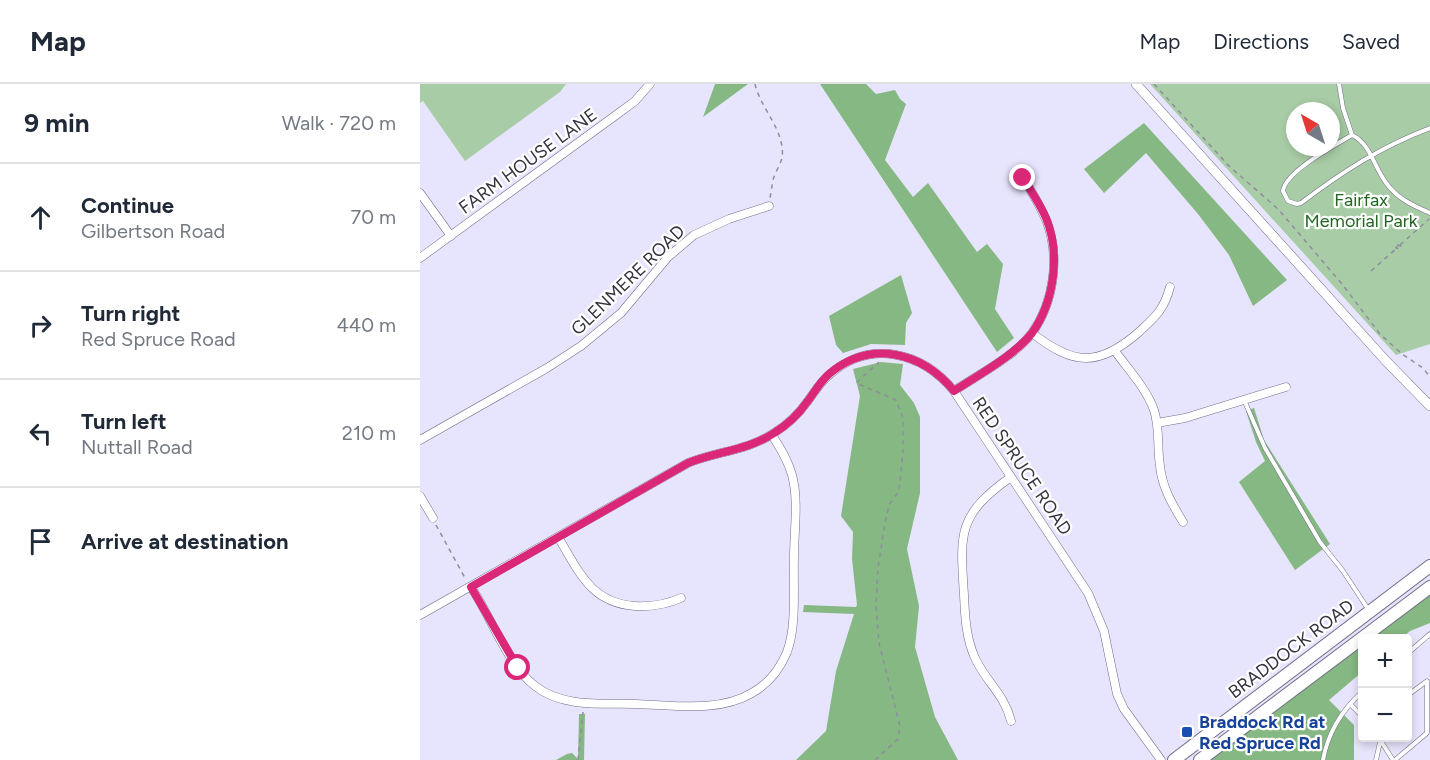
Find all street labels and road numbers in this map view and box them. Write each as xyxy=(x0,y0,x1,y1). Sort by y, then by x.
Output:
street label: FARM HOUSE LANE xyxy=(455,103,601,219)
street label: GLENMERE ROAD xyxy=(567,220,689,340)
street label: RED SPRUCE ROAD xyxy=(968,393,1076,539)
street label: BRADDOCK ROAD xyxy=(1224,595,1358,703)

